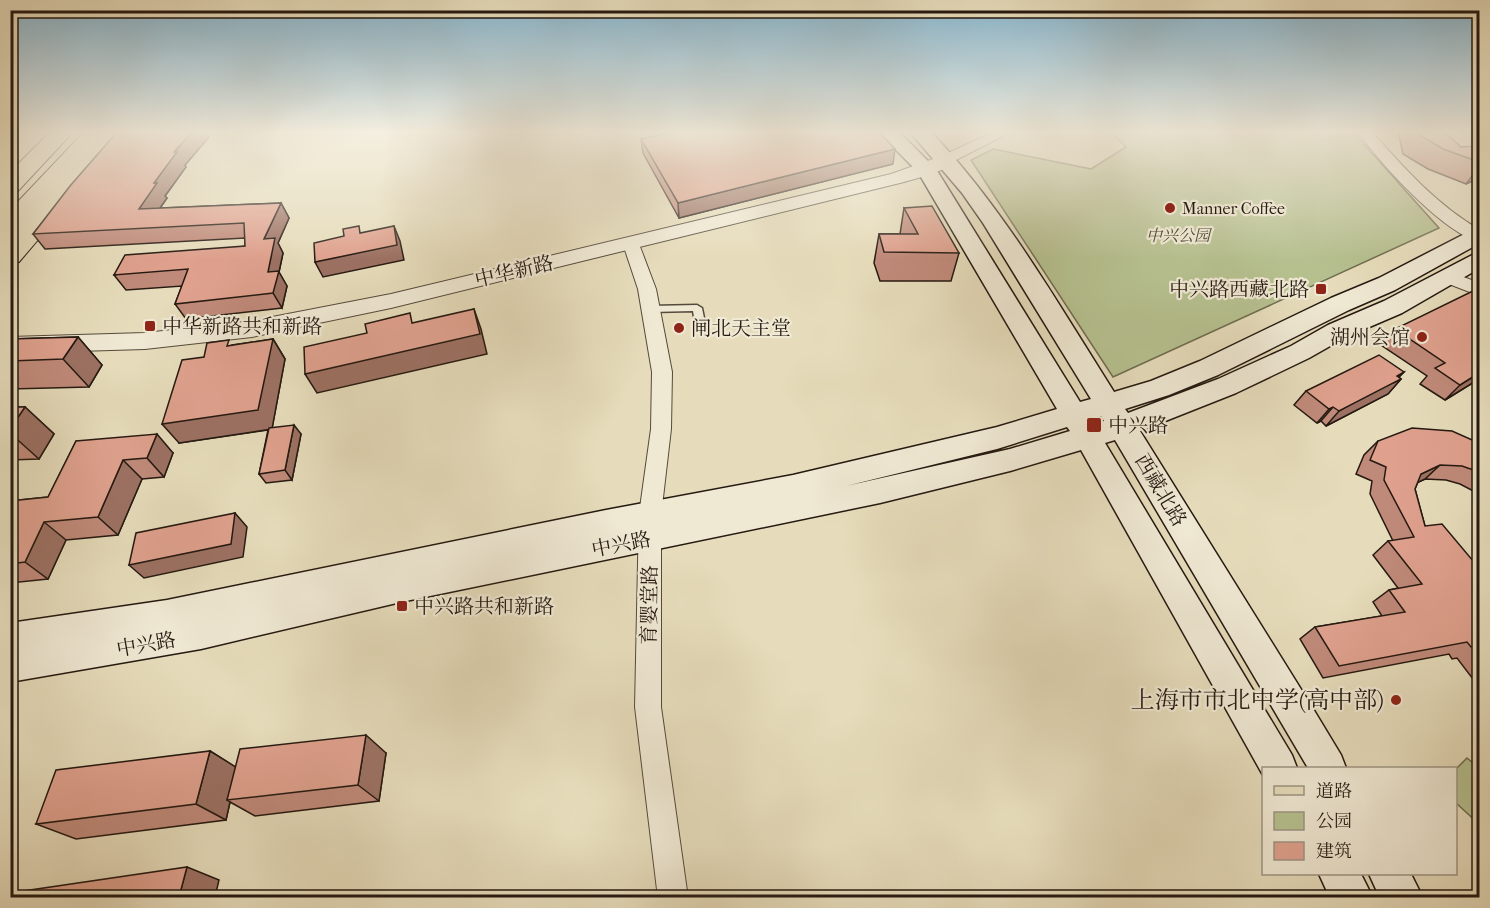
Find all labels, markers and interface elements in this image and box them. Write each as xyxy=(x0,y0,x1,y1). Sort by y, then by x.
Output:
place label: Manner Coffee xyxy=(1182,199,1285,218)
marker: Manner Coffee xyxy=(1163,201,1177,215)
park label: 中兴公园 xyxy=(1146,226,1213,245)
street label: 中华新路 xyxy=(473,251,556,292)
place label: 中兴路西藏北路 xyxy=(1169,278,1309,301)
marker: 中兴路西藏北路 xyxy=(1314,282,1328,296)
place label: 中华新路共和新路 xyxy=(162,315,322,338)
place label: 闸北天主堂 xyxy=(691,317,791,340)
marker: 中华新路共和新路 xyxy=(143,319,157,333)
marker: 闸北天主堂 xyxy=(672,321,686,335)
place label: 湖州会馆 xyxy=(1330,326,1410,349)
marker: 湖州会馆 xyxy=(1415,330,1429,344)
place label: 中兴路 xyxy=(1108,414,1168,437)
marker: 中兴路 xyxy=(1085,416,1103,434)
street label: 西藏北路 xyxy=(1130,450,1191,530)
street label: 中兴路 xyxy=(589,527,653,562)
street label: 育婴堂路 xyxy=(637,565,662,645)
place label: 中兴路共和新路 xyxy=(414,595,554,618)
marker: 中兴路共和新路 xyxy=(395,599,409,613)
street label: 中兴路 xyxy=(115,628,178,661)
place label: 上海市市北中学(高中部) xyxy=(1131,686,1384,714)
marker: 上海市市北中学(高中部) xyxy=(1389,693,1403,707)
legend xyxy=(1262,767,1457,875)
text: 道路 xyxy=(1316,781,1352,802)
text: 公园 xyxy=(1316,811,1352,832)
text: 建筑 xyxy=(1316,841,1352,862)

